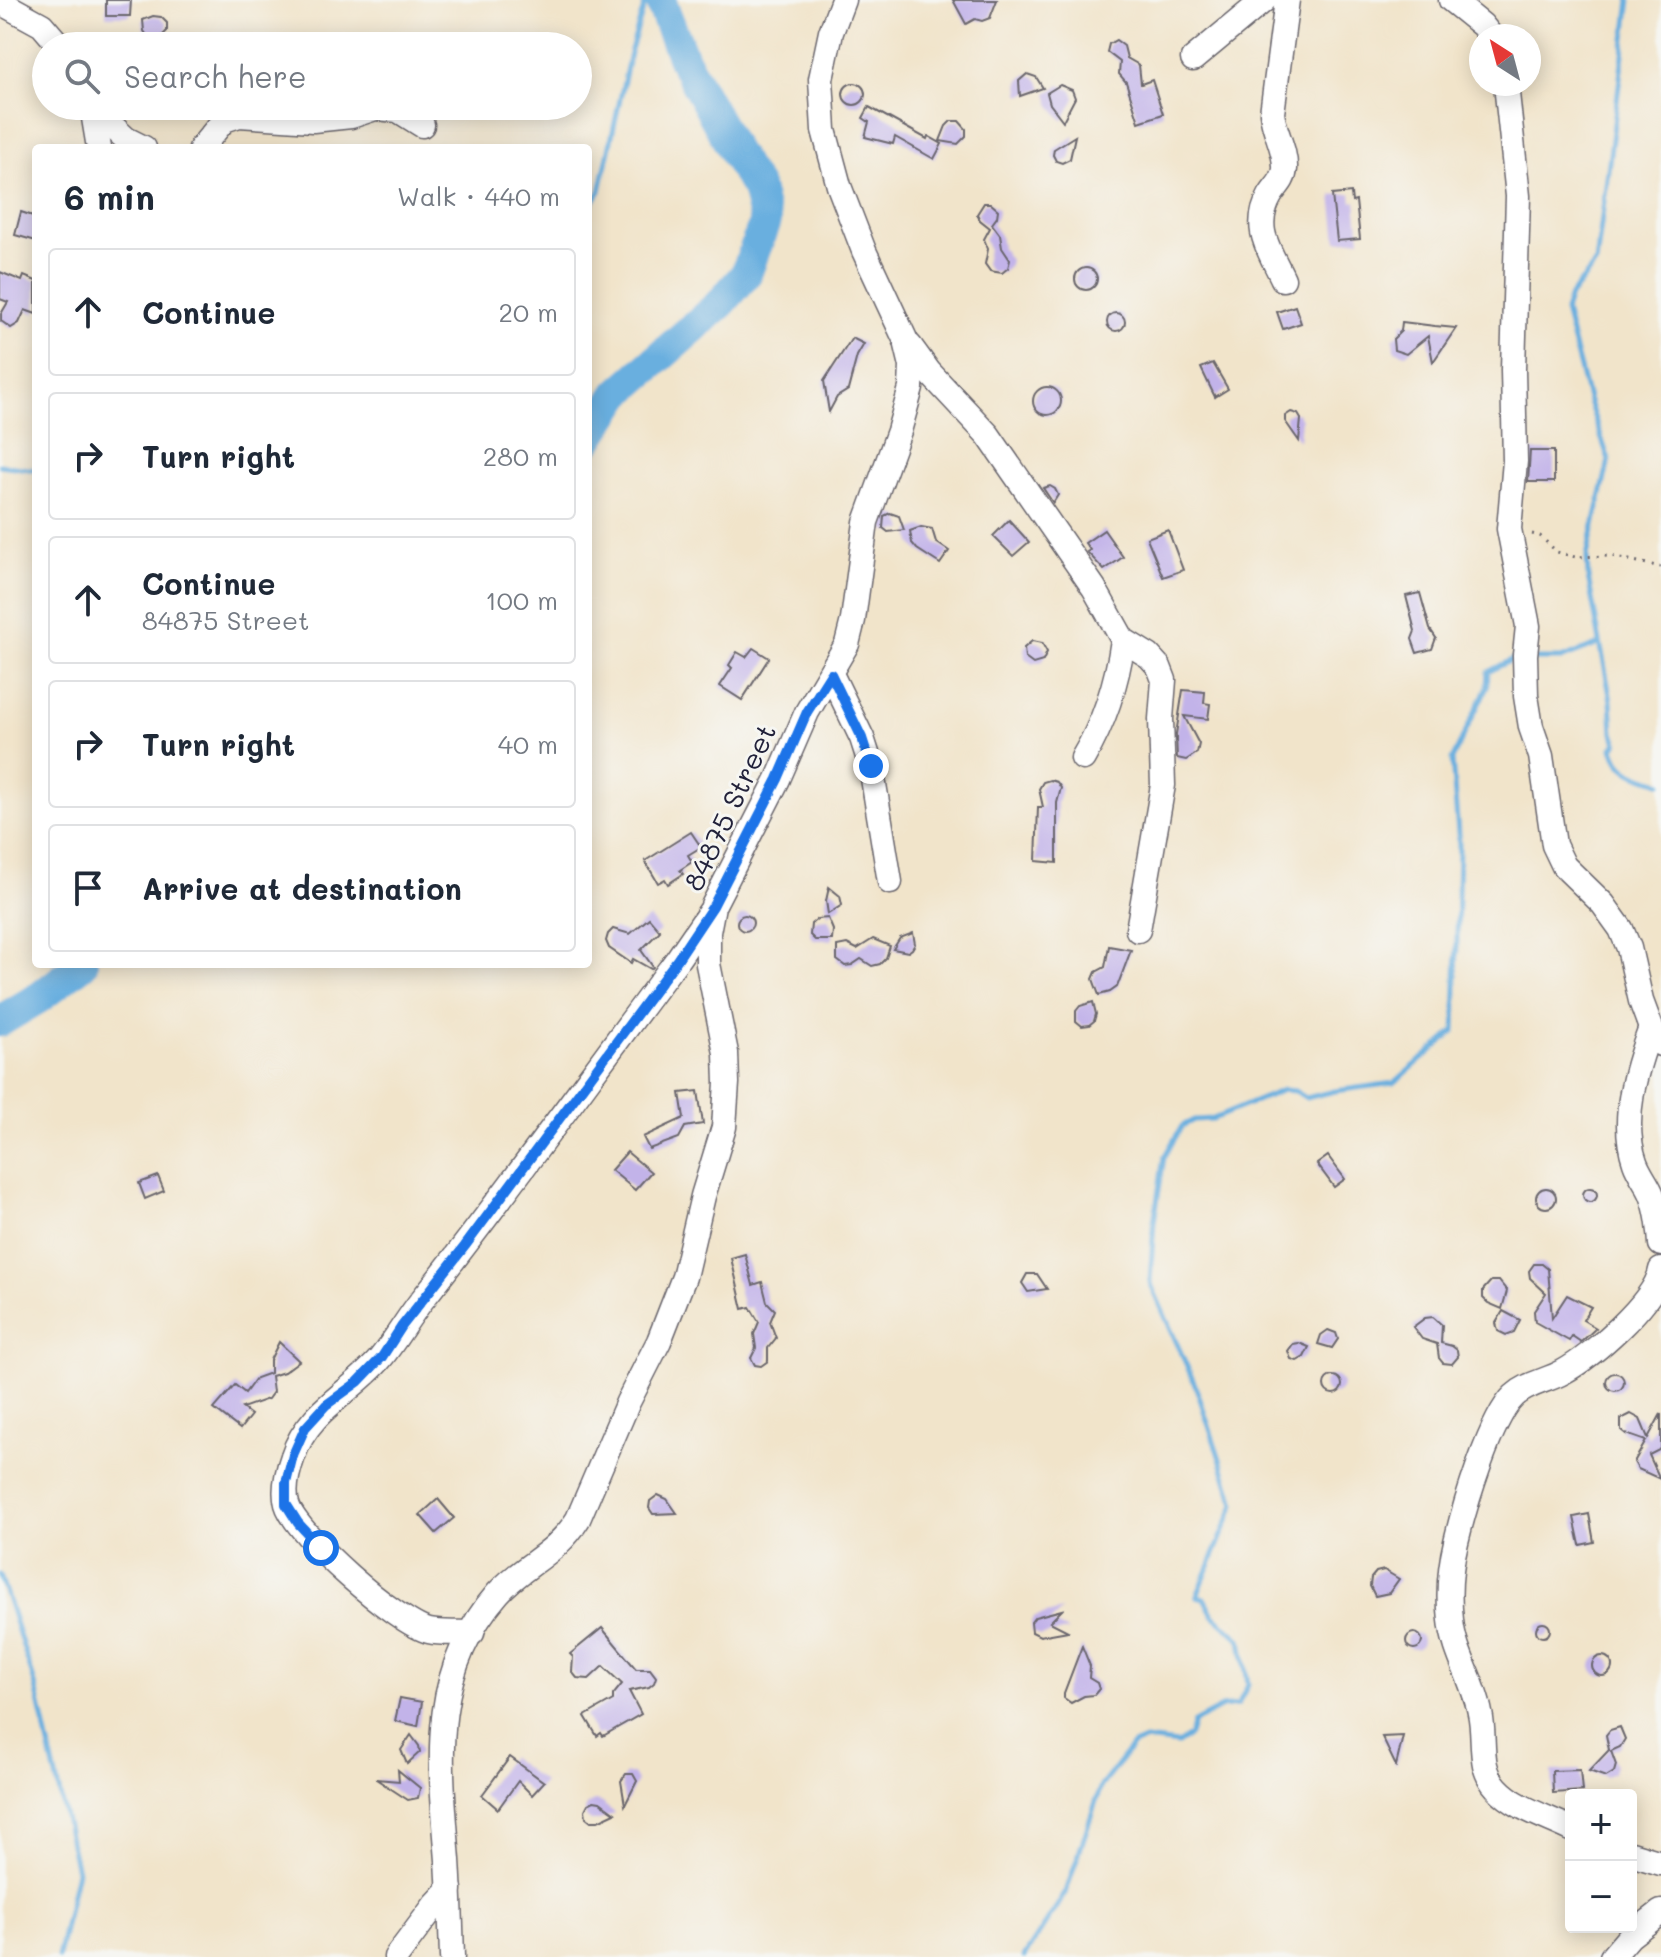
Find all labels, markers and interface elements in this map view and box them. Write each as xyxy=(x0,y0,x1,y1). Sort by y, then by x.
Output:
north arrow xyxy=(1469,24,1541,96)
search box xyxy=(32,32,592,120)
icon: search xyxy=(60,54,104,98)
text: Search here xyxy=(124,56,307,96)
text: 6 min xyxy=(64,174,155,219)
text: Walk · 440 m xyxy=(397,179,560,213)
icon: ahead xyxy=(66,290,110,334)
text: Continue xyxy=(142,292,275,332)
text: 20 m xyxy=(498,295,558,329)
icon: right xyxy=(66,434,110,478)
text: Turn right xyxy=(142,436,295,476)
text: 280 m xyxy=(483,439,558,473)
text: Continue xyxy=(142,563,275,603)
icon: ahead xyxy=(66,578,110,622)
text: 100 m xyxy=(485,583,558,617)
text: 84875 Street xyxy=(142,603,309,637)
street label: 84875 Street xyxy=(675,718,783,896)
icon: right xyxy=(66,722,110,766)
text: Turn right xyxy=(142,724,295,764)
text: 40 m xyxy=(498,727,558,761)
route end xyxy=(853,748,889,784)
icon: arrive xyxy=(66,866,110,910)
text: Arrive at destination xyxy=(142,868,462,908)
route start xyxy=(303,1530,339,1566)
map controls xyxy=(1565,1789,1637,1933)
button: + xyxy=(1565,1789,1637,1861)
button: − xyxy=(1565,1861,1637,1933)

